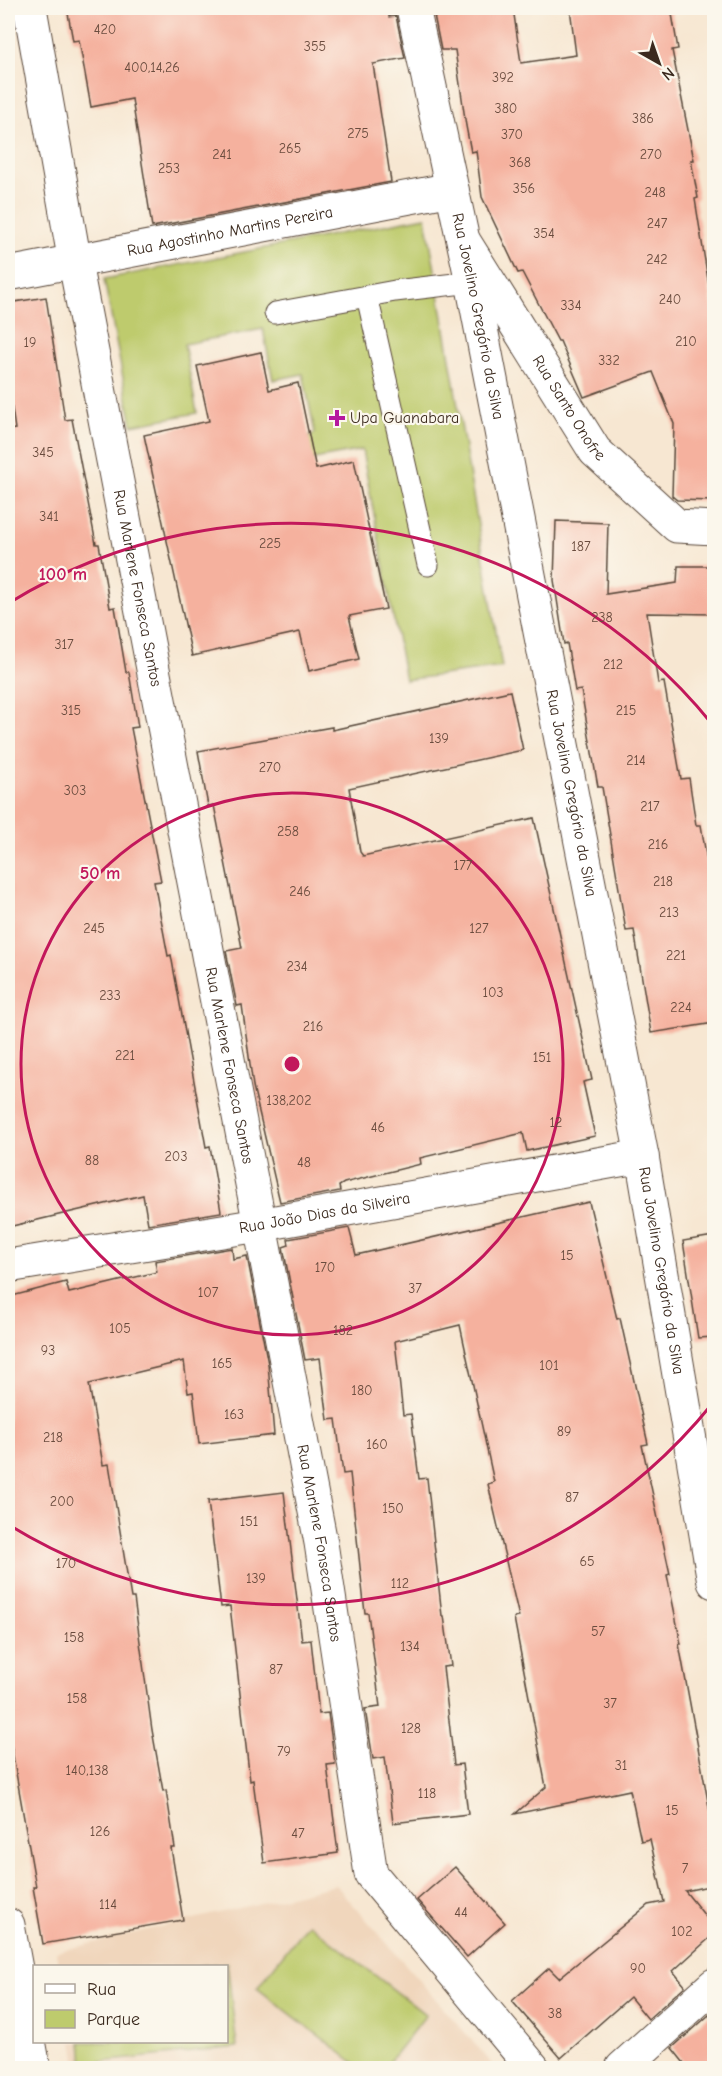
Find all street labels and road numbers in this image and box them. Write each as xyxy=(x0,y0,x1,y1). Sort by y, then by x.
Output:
street label: Rua Agostinho Martins Pereira xyxy=(126,203,334,260)
street label: Rua Jovelino Gregório da Silva xyxy=(448,211,508,421)
street label: Rua Santo Onofre xyxy=(529,352,609,465)
street label: Rua Marlene Fonseca Santos xyxy=(110,488,165,688)
street label: Rua Jovelino Gregório da Silva xyxy=(543,688,600,898)
street label: Rua Marlene Fonseca Santos xyxy=(201,965,257,1166)
street label: Rua Jovelino Gregório da Silva xyxy=(635,1166,688,1376)
street label: Rua João Dias da Silveira xyxy=(238,1189,412,1237)
street label: Rua Marlene Fonseca Santos xyxy=(293,1443,345,1643)

